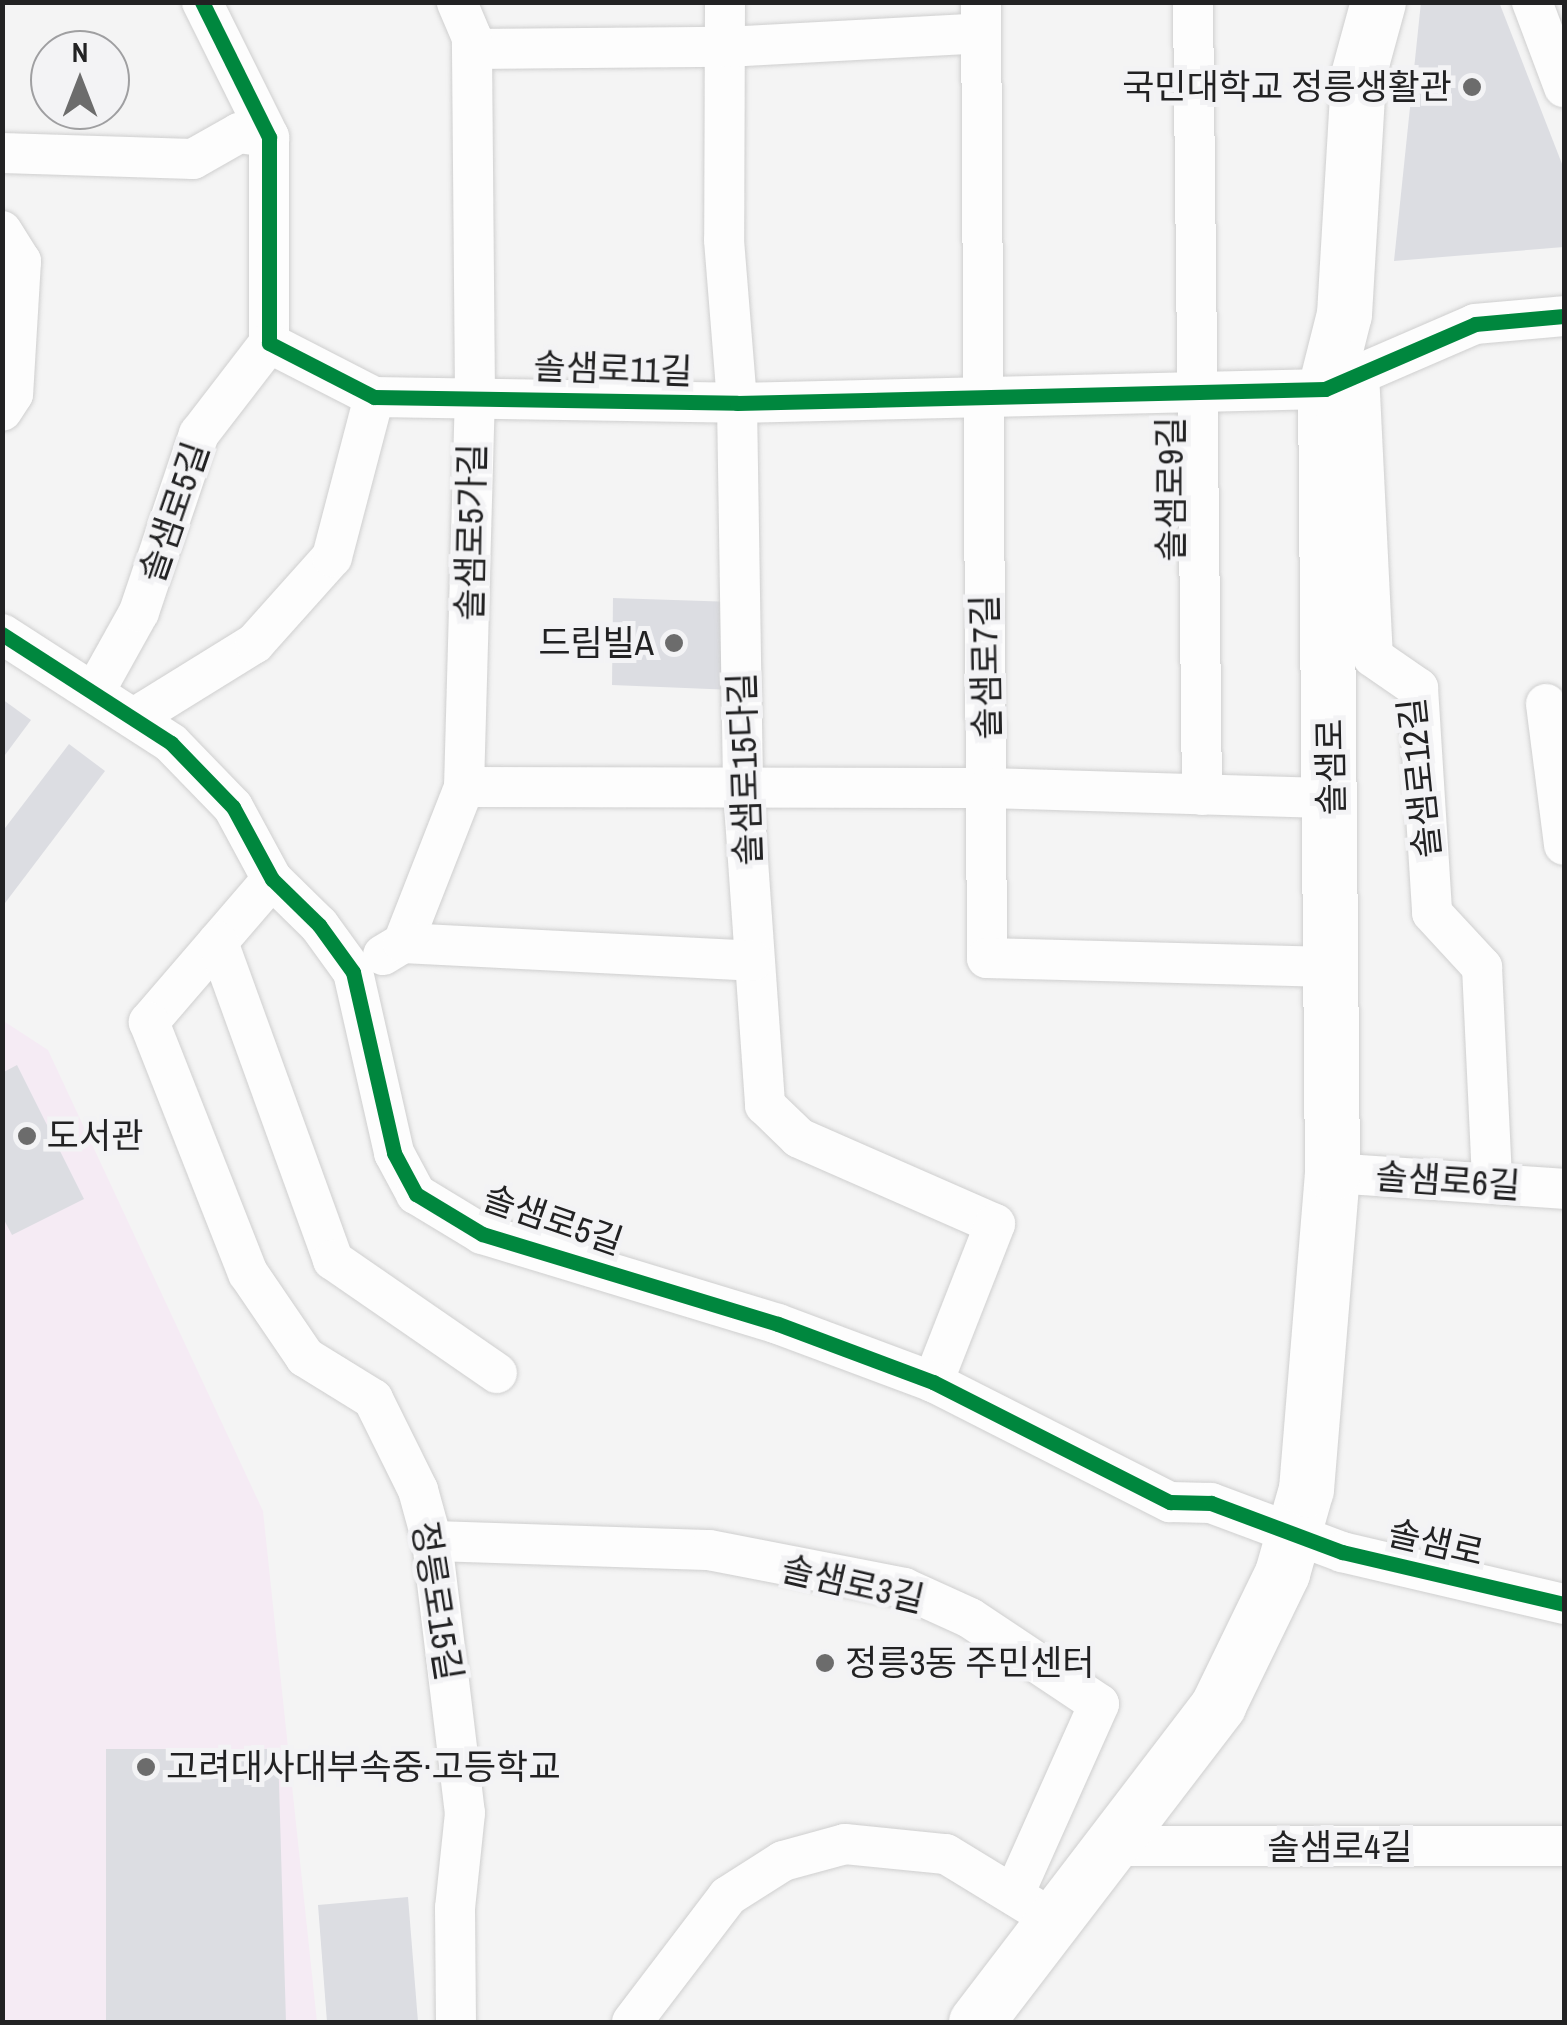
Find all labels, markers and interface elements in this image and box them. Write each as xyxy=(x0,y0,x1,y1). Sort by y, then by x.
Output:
north arrow xyxy=(30,30,130,130)
text: N xyxy=(72,33,88,71)
place label: 국민대학교 정릉생활관 xyxy=(1122,66,1452,108)
marker: 국민대학교 정릉생활관 xyxy=(1461,76,1483,98)
street label: 솔샘로11길 xyxy=(533,345,693,393)
street label: 솔샘로9길 xyxy=(1150,417,1192,561)
street label: 솔샘로5길 xyxy=(131,437,217,587)
street label: 솔샘로5가길 xyxy=(448,443,494,621)
street label: 솔샘로7길 xyxy=(964,594,1008,740)
place label: 드림빌A xyxy=(538,622,654,664)
marker: 드림빌A xyxy=(663,632,685,654)
street label: 솔샘로15다길 xyxy=(721,672,769,866)
street label: 솔샘로12길 xyxy=(1391,696,1449,860)
street label: 솔샘로 xyxy=(1309,718,1353,816)
place label: 도서관 xyxy=(47,1115,144,1157)
marker: 도서관 xyxy=(16,1125,38,1147)
street label: 솔샘로6길 xyxy=(1374,1155,1522,1207)
street label: 솔샘로5길 xyxy=(478,1177,628,1263)
street label: 솔샘로 xyxy=(1384,1512,1488,1574)
street label: 정릉로15길 xyxy=(404,1518,470,1684)
street label: 솔샘로3길 xyxy=(778,1547,928,1621)
place label: 정릉3동 주민센터 xyxy=(845,1642,1094,1684)
marker: 정릉3동 주민센터 xyxy=(814,1652,836,1674)
place label: 고려대사대부속중·고등학교 xyxy=(166,1746,560,1788)
marker: 고려대사대부속중·고등학교 xyxy=(135,1756,157,1778)
street label: 솔샘로4길 xyxy=(1268,1826,1412,1868)

